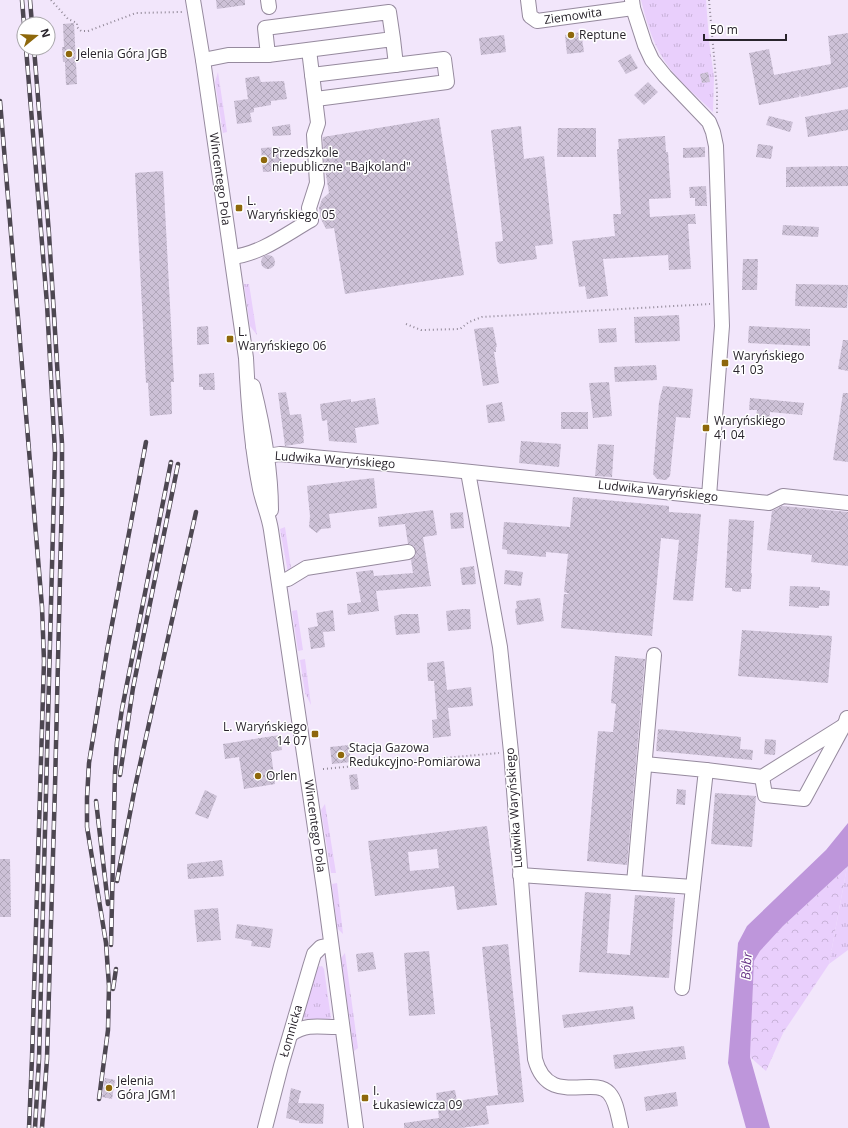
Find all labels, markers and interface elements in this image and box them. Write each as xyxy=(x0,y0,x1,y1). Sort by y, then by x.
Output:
street label: Ziemowita xyxy=(543,3,603,28)
north arrow xyxy=(16,16,56,56)
scale bar xyxy=(704,16,786,42)
text: 50 m xyxy=(710,21,738,38)
text: N xyxy=(37,26,55,39)
place label: Reptune xyxy=(579,26,626,43)
marker: Reptune xyxy=(566,30,576,40)
place label: Jelenia Góra JGB xyxy=(76,45,167,62)
marker: Jelenia Góra JGB xyxy=(64,49,74,59)
street label: Wincentego Pola xyxy=(206,132,235,226)
place label: Przedszkole niepubliczne "Bajkoland" xyxy=(272,144,411,175)
marker: Przedszkole niepubliczne "Bajkoland" xyxy=(259,155,269,165)
place label: L. Waryńskiego 05 xyxy=(247,192,336,223)
marker: L. Waryńskiego 05 xyxy=(234,203,244,213)
place label: L. Waryńskiego 06 xyxy=(238,323,327,354)
marker: L. Waryńskiego 06 xyxy=(225,334,235,344)
place label: Waryńskiego 41 03 xyxy=(733,347,805,378)
marker: Waryńskiego 41 03 xyxy=(720,358,730,368)
place label: Waryńskiego 41 04 xyxy=(714,412,786,443)
marker: Waryńskiego 41 04 xyxy=(701,423,711,433)
street label: Ludwika Waryńskiego xyxy=(274,447,396,472)
street label: Ludwika Waryńskiego xyxy=(597,476,719,505)
place label: L. Waryńskiego 14 07 xyxy=(223,718,307,749)
marker: L. Waryńskiego 14 07 xyxy=(310,729,320,739)
place label: Stacja Gazowa Redukcyjno-Pomiarowa xyxy=(349,739,481,770)
street label: Ludwika Waryńskiego xyxy=(501,747,526,869)
marker: Stacja Gazowa Redukcyjno-Pomiarowa xyxy=(336,750,346,760)
place label: Orlen xyxy=(266,767,297,784)
marker: Orlen xyxy=(253,771,263,781)
street label: Wincentego Pola xyxy=(301,779,330,873)
water label: Bóbr xyxy=(736,951,756,980)
street label: Łomnicka xyxy=(275,1003,306,1059)
place label: Jelenia Góra JGM1 xyxy=(116,1072,177,1103)
place label: I. Łukasiewicza 09 xyxy=(373,1082,462,1113)
marker: Jelenia Góra JGM1 xyxy=(104,1083,114,1093)
marker: I. Łukasiewicza 09 xyxy=(360,1093,370,1103)

